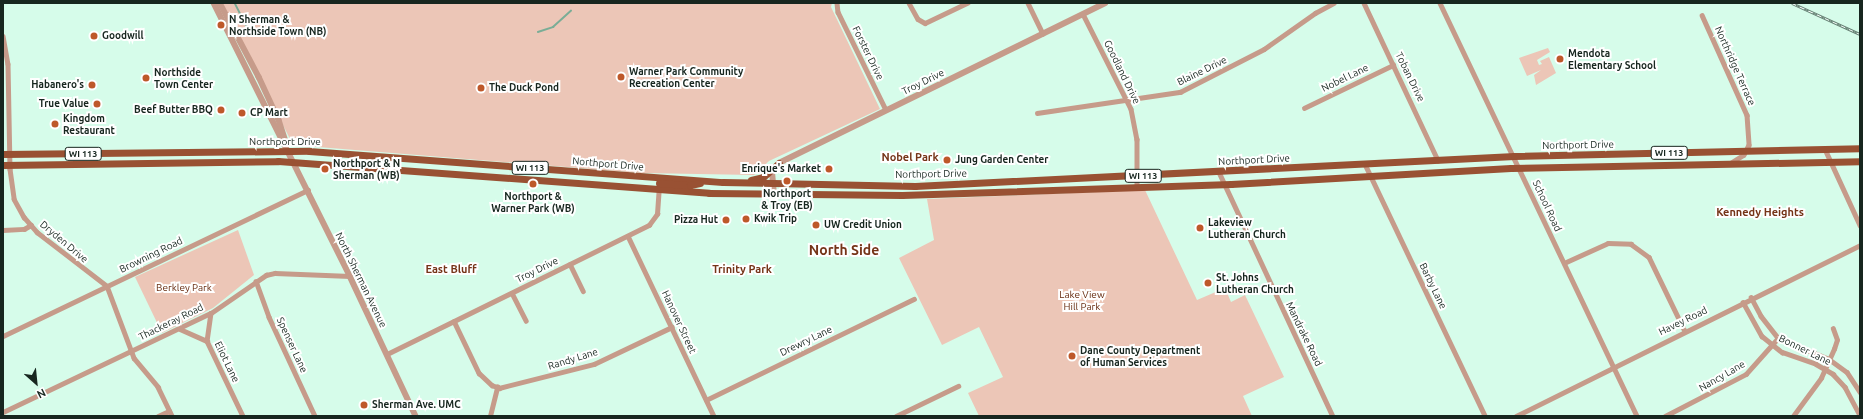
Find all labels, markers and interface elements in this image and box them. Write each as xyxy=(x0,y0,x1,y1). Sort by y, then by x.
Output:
place label: N Sherman & Northside Town (NB) xyxy=(229,13,327,36)
marker: N Sherman & Northside Town (NB) xyxy=(216,20,226,30)
street label: Forster Drive xyxy=(850,24,886,82)
street label: Northridge Terrace xyxy=(1712,25,1758,107)
place label: Goodwill xyxy=(102,30,144,42)
marker: Goodwill xyxy=(89,31,99,41)
street label: Goodland Drive xyxy=(1101,38,1143,106)
place label: Mendota Elementary School xyxy=(1568,47,1656,70)
street label: Toban Drive xyxy=(1393,50,1427,104)
street label: Blaine Drive xyxy=(1175,54,1229,88)
marker: Mendota Elementary School xyxy=(1555,54,1565,64)
street label: Nobel Lane xyxy=(1320,61,1370,95)
place label: Warner Park Community Recreation Center xyxy=(629,65,743,88)
place label: Northside Town Center xyxy=(154,66,213,90)
street label: Troy Drive xyxy=(900,67,946,97)
marker: Warner Park Community Recreation Center xyxy=(616,72,626,82)
marker: Northside Town Center xyxy=(141,73,151,83)
place label: Habanero's xyxy=(31,79,84,91)
marker: Habanero's xyxy=(87,80,97,90)
place label: The Duck Pond xyxy=(489,82,559,94)
marker: The Duck Pond xyxy=(476,83,486,93)
place label: True Value xyxy=(39,98,89,110)
marker: True Value xyxy=(92,99,102,109)
place label: Beef Butter BBQ xyxy=(134,104,213,116)
marker: Beef Butter BBQ xyxy=(216,105,226,115)
place label: CP Mart xyxy=(250,107,288,119)
marker: CP Mart xyxy=(237,108,247,118)
place label: Kingdom Restaurant xyxy=(63,112,115,136)
marker: Kingdom Restaurant xyxy=(50,119,60,129)
street label: Northport Drive xyxy=(249,136,321,148)
street label: Northport Drive xyxy=(1542,138,1614,152)
road number: WI 113 xyxy=(1650,146,1688,160)
road number: WI 113 xyxy=(64,147,102,161)
district label: Nobel Park xyxy=(881,150,939,164)
street label: Northport Drive xyxy=(1218,152,1290,168)
place label: Jung Garden Center xyxy=(955,154,1048,166)
street label: Northport Drive xyxy=(572,155,644,173)
marker: Jung Garden Center xyxy=(942,155,952,165)
place label: Northport & N Sherman (WB) xyxy=(333,157,400,180)
road number: WI 113 xyxy=(511,161,549,175)
place label: Enrique's Market xyxy=(741,163,821,175)
marker: Northport & N Sherman (WB) xyxy=(320,164,330,174)
marker: Enrique's Market xyxy=(824,164,834,174)
street label: Northport Drive xyxy=(895,167,967,181)
road number: WI 113 xyxy=(1124,169,1162,183)
marker: Northport & Troy (EB) xyxy=(782,176,792,186)
street label: School Road xyxy=(1530,178,1564,234)
marker: Northport & Warner Park (WB) xyxy=(528,179,538,189)
place label: Northport & Troy (EB) xyxy=(761,187,813,210)
place label: Northport & Warner Park (WB) xyxy=(491,190,575,214)
district label: Kennedy Heights xyxy=(1716,205,1804,219)
place label: Kwik Trip xyxy=(754,213,797,225)
place label: Pizza Hut xyxy=(674,214,718,226)
marker: Kwik Trip xyxy=(741,214,751,224)
marker: Pizza Hut xyxy=(721,215,731,225)
place label: Lakeview Lutheran Church xyxy=(1208,216,1286,240)
street label: Dryden Drive xyxy=(38,218,90,266)
place label: UW Credit Union xyxy=(824,219,902,231)
marker: UW Credit Union xyxy=(811,220,821,230)
marker: Lakeview Lutheran Church xyxy=(1195,223,1205,233)
street label: North Sherman Avenue xyxy=(333,230,389,330)
street label: Browning Road xyxy=(118,235,184,275)
district label: North Side xyxy=(809,242,879,258)
street label: Troy Drive xyxy=(514,255,560,285)
street label: Barby Lane xyxy=(1417,261,1449,311)
district label: East Bluff xyxy=(425,262,477,276)
district label: Trinity Park xyxy=(712,262,772,276)
place label: St. Johns Lutheran Church xyxy=(1216,271,1294,294)
marker: St. Johns Lutheran Church xyxy=(1203,278,1213,288)
park label: Berkley Park xyxy=(156,282,212,294)
park label: Lake View Hill Park xyxy=(1059,288,1105,312)
street label: Hanover Street xyxy=(659,289,699,355)
street label: Mandrake Road xyxy=(1283,300,1325,368)
street label: Thackeray Road xyxy=(137,301,205,343)
street label: Havey Road xyxy=(1657,304,1709,338)
street label: Spenser Lane xyxy=(274,315,310,375)
street label: Drewry Lane xyxy=(778,323,834,359)
street label: Bonner Lane xyxy=(1777,332,1833,368)
street label: Eliot Lane xyxy=(212,340,242,384)
place label: Dane County Department of Human Services xyxy=(1080,344,1200,368)
street label: Randy Lane xyxy=(547,346,599,372)
marker: Dane County Department of Human Services xyxy=(1067,351,1077,361)
street label: Nancy Lane xyxy=(1697,358,1747,394)
north arrow xyxy=(16,363,56,403)
text: N xyxy=(35,386,48,401)
place label: Sherman Ave. UMC xyxy=(372,399,461,411)
marker: Sherman Ave. UMC xyxy=(359,400,369,410)

